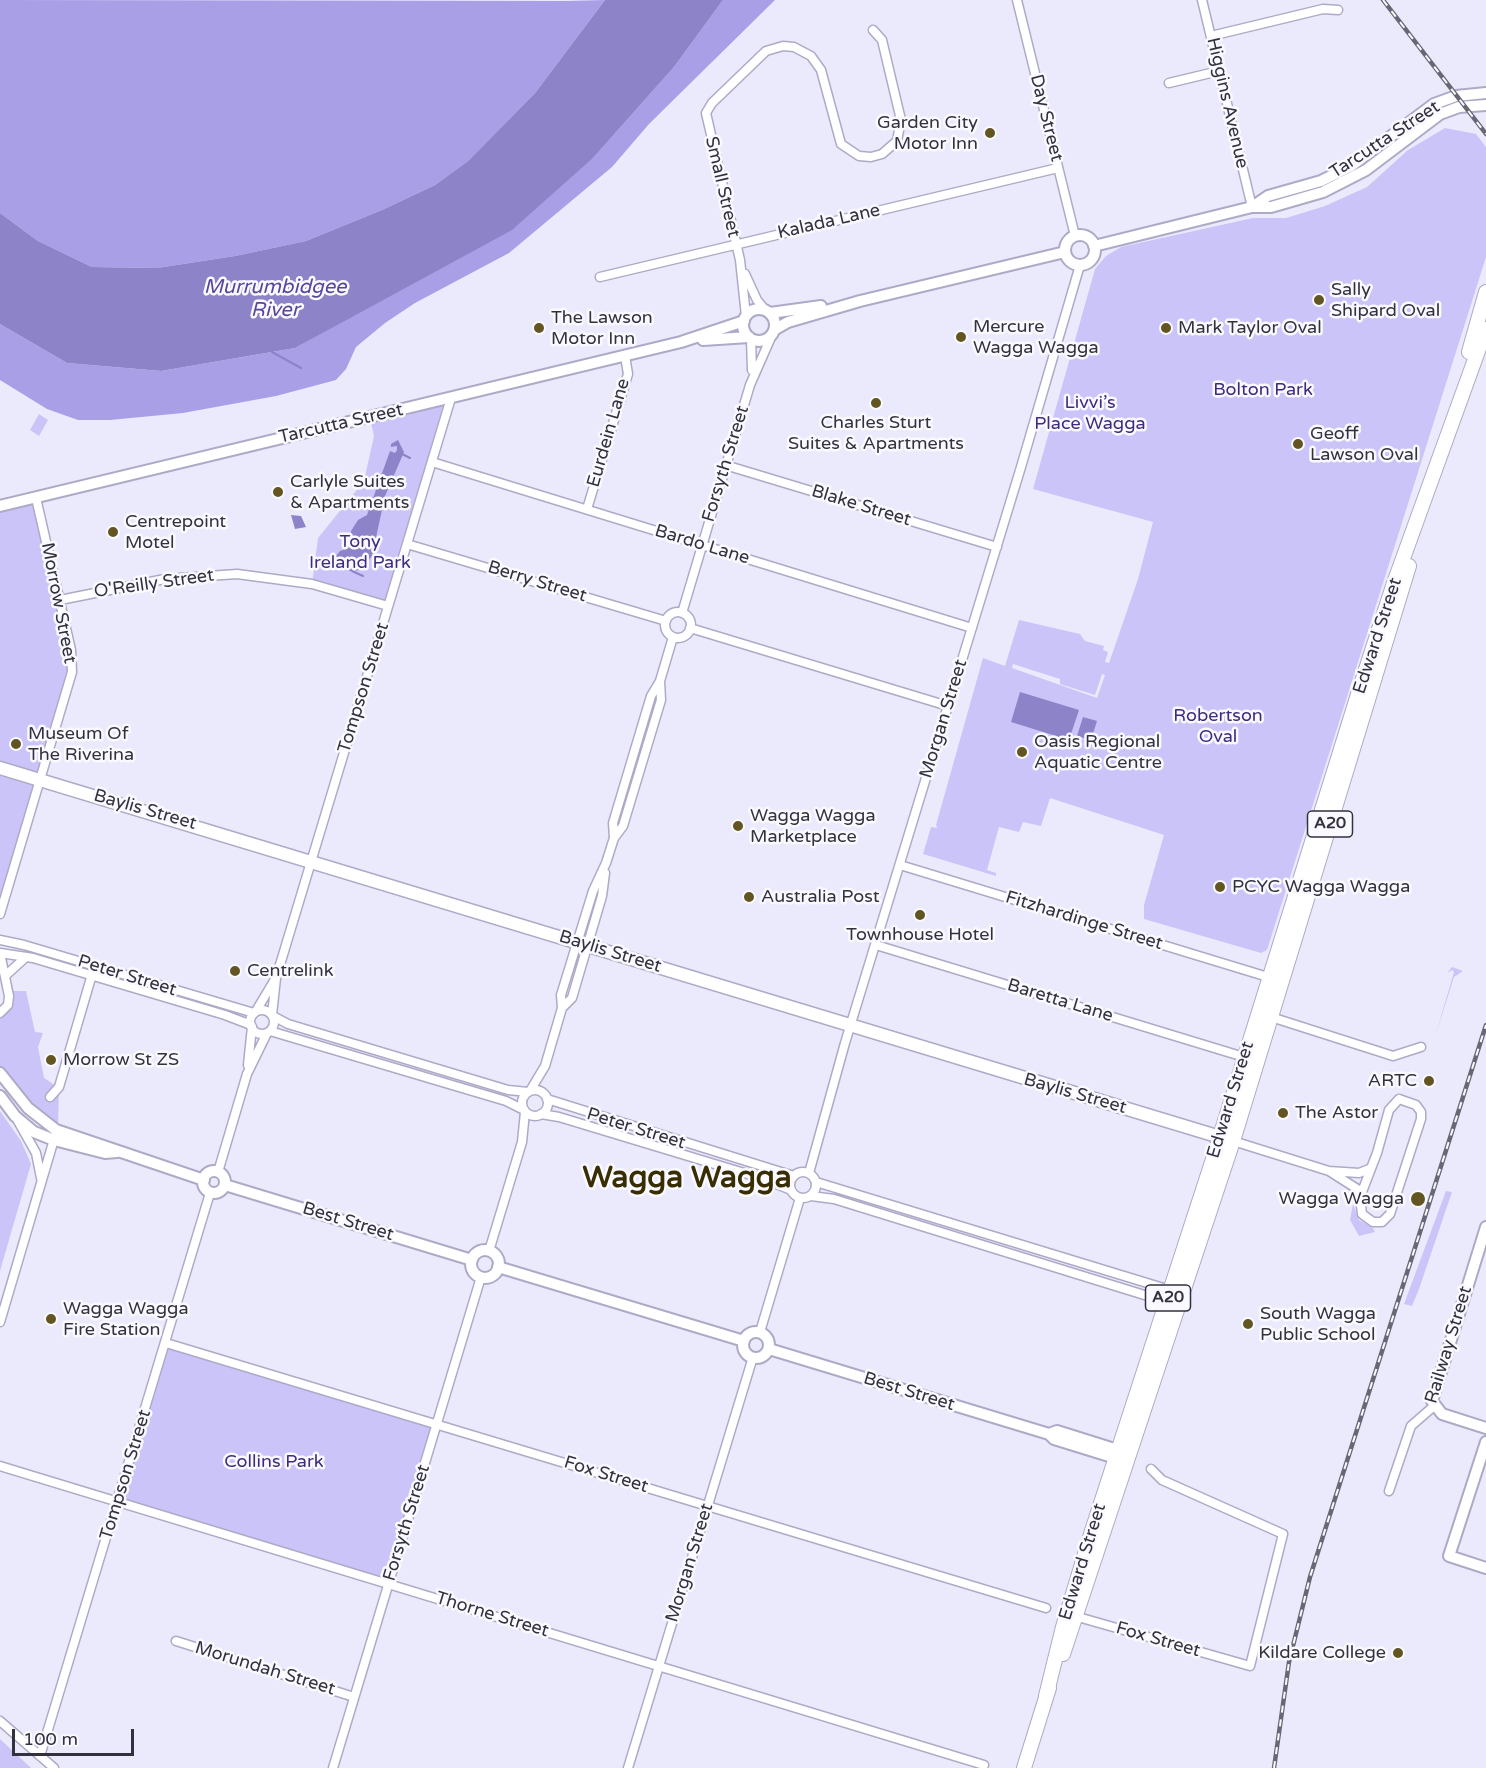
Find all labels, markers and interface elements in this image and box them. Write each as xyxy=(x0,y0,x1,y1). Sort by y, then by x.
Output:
street label: Higgins Avenue xyxy=(1201,35,1253,171)
street label: Day Street xyxy=(1025,72,1067,164)
street label: Tarcutta Street xyxy=(1326,96,1444,184)
place label: Garden City Motor Inn xyxy=(877,112,978,154)
marker: Garden City Motor Inn xyxy=(983,126,997,140)
street label: Small Street xyxy=(700,135,744,239)
street label: Kalada Lane xyxy=(776,200,882,244)
water label: Murrumbidgee River xyxy=(204,276,346,323)
place label: Sally Shipard Oval xyxy=(1331,279,1440,322)
marker: Sally Shipard Oval xyxy=(1312,293,1326,307)
place label: The Lawson Motor Inn xyxy=(551,307,653,350)
place label: Mercure Wagga Wagga xyxy=(973,316,1099,358)
place label: Mark Taylor Oval xyxy=(1178,317,1322,339)
marker: The Lawson Motor Inn xyxy=(532,321,546,335)
marker: Mark Taylor Oval xyxy=(1159,321,1173,335)
marker: Mercure Wagga Wagga xyxy=(954,330,968,344)
street label: Eurdein Lane xyxy=(583,376,635,490)
park label: Bolton Park xyxy=(1213,379,1313,401)
park label: Livvi’s Place Wagga xyxy=(1034,392,1146,434)
marker: Charles Sturt Suites & Apartments xyxy=(869,396,883,410)
street label: Tarcutta Street xyxy=(277,399,405,449)
street label: Forsyth Street xyxy=(698,403,754,525)
place label: Charles Sturt Suites & Apartments xyxy=(788,412,964,454)
place label: Geoff Lawson Oval xyxy=(1310,423,1418,466)
marker: Geoff Lawson Oval xyxy=(1291,437,1305,451)
place label: Carlyle Suites & Apartments xyxy=(290,471,409,514)
street label: Blake Street xyxy=(809,481,913,531)
marker: Carlyle Suites & Apartments xyxy=(271,485,285,499)
place label: Centrepoint Motel xyxy=(125,511,226,554)
street label: Bardo Lane xyxy=(652,520,752,570)
marker: Centrepoint Motel xyxy=(106,525,120,539)
park label: Tony Ireland Park xyxy=(309,531,411,574)
street label: Morrow Street xyxy=(36,541,80,665)
street label: Berry Street xyxy=(485,557,589,607)
street label: O'Reilly Street xyxy=(93,565,215,603)
street label: Edward Street xyxy=(1349,575,1407,697)
street label: Tompson Street xyxy=(334,620,394,756)
street label: Morgan Street xyxy=(916,657,972,781)
park label: Robertson Oval xyxy=(1173,705,1263,748)
place label: Museum Of The Riverina xyxy=(28,723,134,766)
place label: Oasis Regional Aquatic Centre xyxy=(1034,731,1162,774)
marker: Museum Of The Riverina xyxy=(9,737,23,751)
marker: Oasis Regional Aquatic Centre xyxy=(1015,745,1029,759)
street label: Baylis Street xyxy=(91,785,199,835)
place label: Wagga Wagga Marketplace xyxy=(750,805,876,848)
road number: A20 xyxy=(1308,811,1352,837)
marker: Wagga Wagga Marketplace xyxy=(731,819,745,833)
place label: PCYC Wagga Wagga xyxy=(1232,876,1410,898)
marker: PCYC Wagga Wagga xyxy=(1213,880,1227,894)
place label: Australia Post xyxy=(761,886,880,908)
street label: Fitzhardinge Street xyxy=(1003,887,1165,955)
marker: Australia Post xyxy=(742,890,756,904)
marker: Townhouse Hotel xyxy=(913,908,927,922)
place label: Townhouse Hotel xyxy=(846,924,994,946)
street label: Baylis Street xyxy=(556,926,664,978)
street label: Peter Street xyxy=(75,951,179,1001)
place label: Centrelink xyxy=(247,960,334,982)
marker: Centrelink xyxy=(228,964,242,978)
street label: Baretta Lane xyxy=(1004,975,1116,1027)
street label: Edward Street xyxy=(1203,1039,1259,1161)
place label: Morrow St ZS xyxy=(63,1049,179,1071)
marker: Morrow St ZS xyxy=(44,1053,58,1067)
street label: Baylis Street xyxy=(1021,1069,1129,1119)
place label: ARTC xyxy=(1368,1070,1417,1092)
marker: ARTC xyxy=(1422,1074,1436,1088)
place label: The Astor xyxy=(1295,1102,1378,1124)
street label: Peter Street xyxy=(584,1104,688,1154)
marker: The Astor xyxy=(1276,1106,1290,1120)
district label: Wagga Wagga xyxy=(582,1161,792,1197)
place label: Wagga Wagga xyxy=(1278,1188,1404,1210)
marker: Wagga Wagga xyxy=(1409,1190,1427,1208)
street label: Best Street xyxy=(300,1198,396,1246)
street label: Railway Street xyxy=(1421,1284,1477,1406)
road number: A20 xyxy=(1146,1285,1190,1311)
place label: Wagga Wagga Fire Station xyxy=(63,1298,189,1340)
place label: South Wagga Public School xyxy=(1260,1303,1376,1346)
marker: Wagga Wagga Fire Station xyxy=(44,1312,58,1326)
marker: South Wagga Public School xyxy=(1241,1317,1255,1331)
street label: Best Street xyxy=(861,1368,957,1416)
street label: Tompson Street xyxy=(96,1407,156,1543)
park label: Collins Park xyxy=(224,1451,324,1473)
street label: Fox Street xyxy=(561,1452,651,1498)
street label: Forsyth Street xyxy=(379,1462,435,1584)
street label: Morgan Street xyxy=(662,1501,718,1625)
street label: Edward Street xyxy=(1055,1501,1111,1623)
street label: Thorne Street xyxy=(433,1588,551,1642)
street label: Fox Street xyxy=(1113,1618,1203,1662)
street label: Morundah Street xyxy=(192,1637,338,1701)
place label: Kildare College xyxy=(1258,1642,1386,1664)
marker: Kildare College xyxy=(1391,1646,1405,1660)
scale bar xyxy=(15,1717,136,1755)
text: 100 m xyxy=(23,1728,78,1750)

